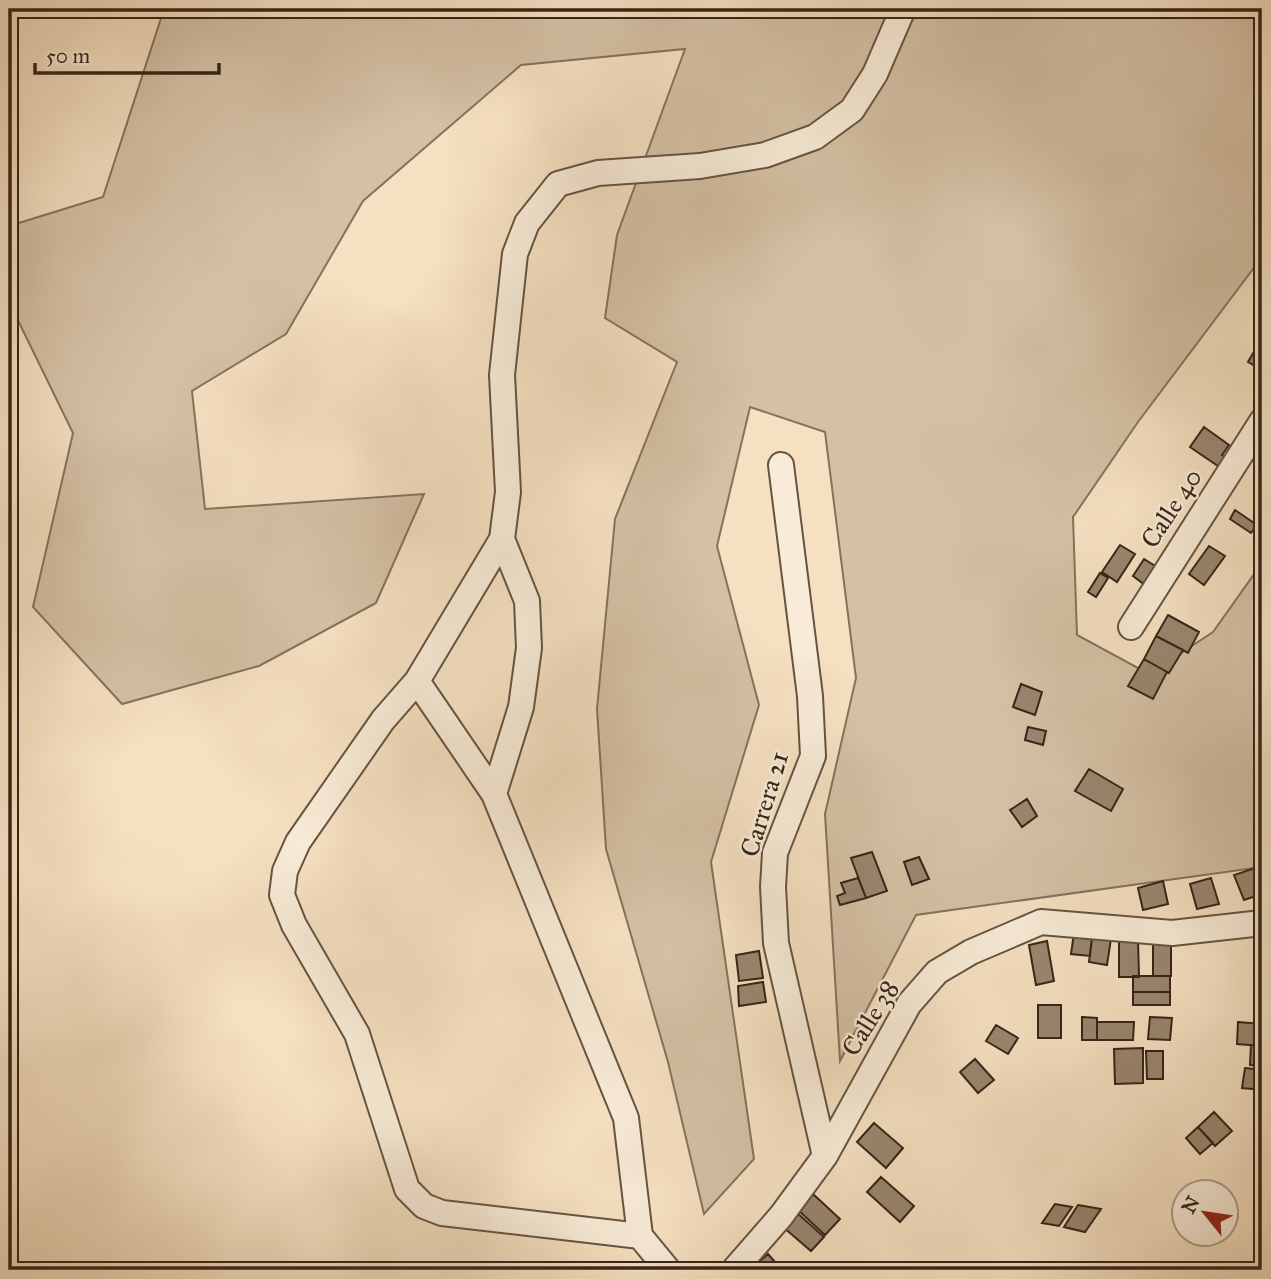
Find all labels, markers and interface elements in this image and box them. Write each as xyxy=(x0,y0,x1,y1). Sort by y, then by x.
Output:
scale bar xyxy=(35,32,219,76)
text: 50 m xyxy=(46,43,91,69)
street label: Calle 40 xyxy=(1133,462,1209,554)
street label: Carrera 21 xyxy=(733,748,795,860)
street label: Calle 38 xyxy=(834,974,906,1062)
north arrow xyxy=(1170,1178,1240,1248)
text: N xyxy=(1177,1192,1205,1217)

